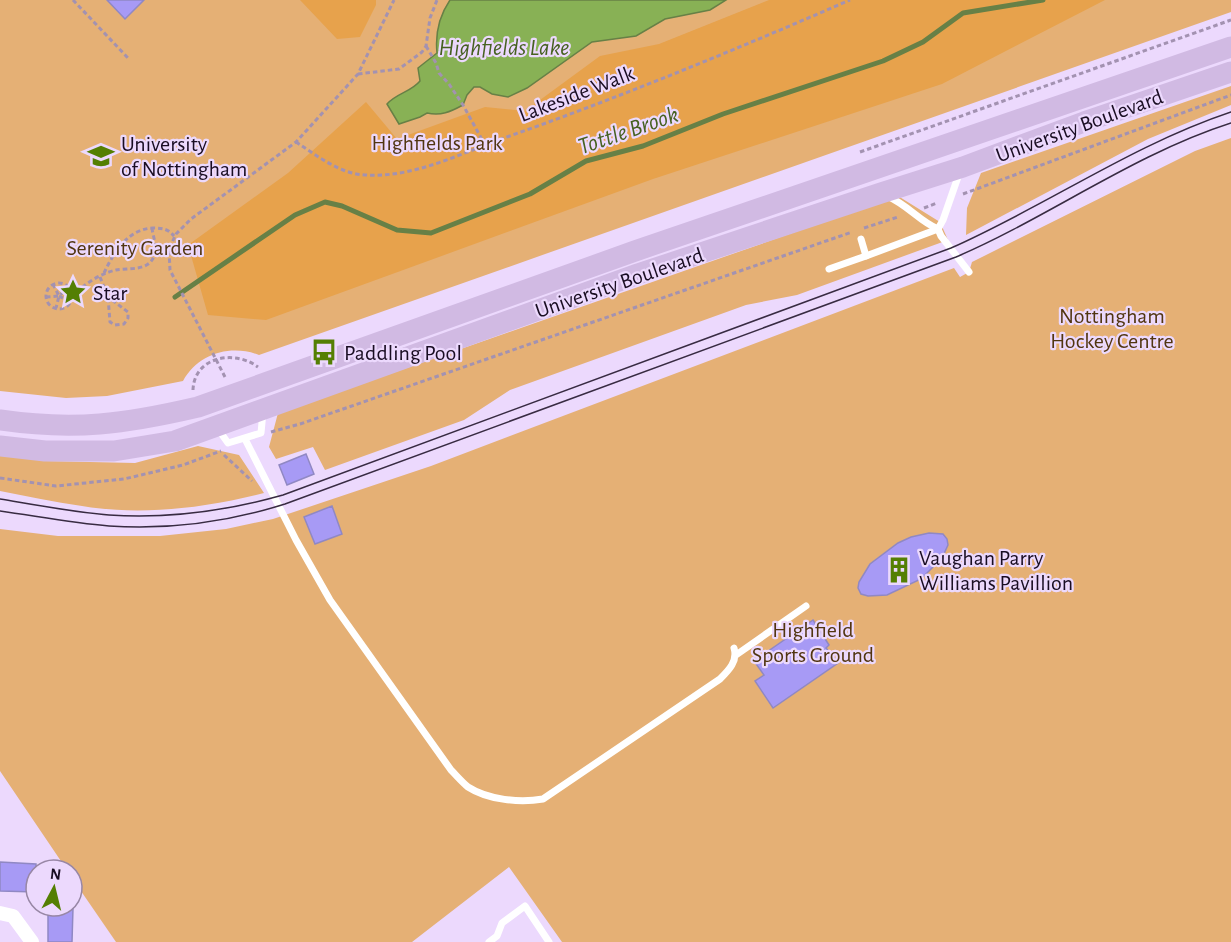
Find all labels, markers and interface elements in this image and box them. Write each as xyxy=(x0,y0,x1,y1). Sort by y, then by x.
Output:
water label: Highfields Lake xyxy=(439,36,569,60)
street label: Lakeside Walk xyxy=(516,62,637,126)
street label: University Boulevard xyxy=(993,85,1166,166)
water label: Tottle Brook xyxy=(575,103,682,159)
park label: Highfields Park xyxy=(371,132,503,154)
place label: University of Nottingham xyxy=(121,133,247,180)
school or university icon: University of Nottingham xyxy=(86,141,116,171)
park label: Serenity Garden xyxy=(67,237,203,259)
street label: University Boulevard xyxy=(532,244,706,322)
place icon: Star xyxy=(58,277,88,307)
place label: Star xyxy=(93,282,127,304)
park label: Nottingham Hockey Centre xyxy=(1050,305,1174,352)
bus stop icon: Paddling Pool xyxy=(309,337,339,367)
place label: Paddling Pool xyxy=(344,342,462,364)
place label: Vaughan Parry Williams Pavillion xyxy=(919,547,1073,594)
building icon: Vaughan Parry Williams Pavillion xyxy=(884,555,914,585)
park label: Highfield Sports Ground xyxy=(752,619,874,666)
north arrow xyxy=(24,858,84,918)
text: N xyxy=(49,865,62,883)

